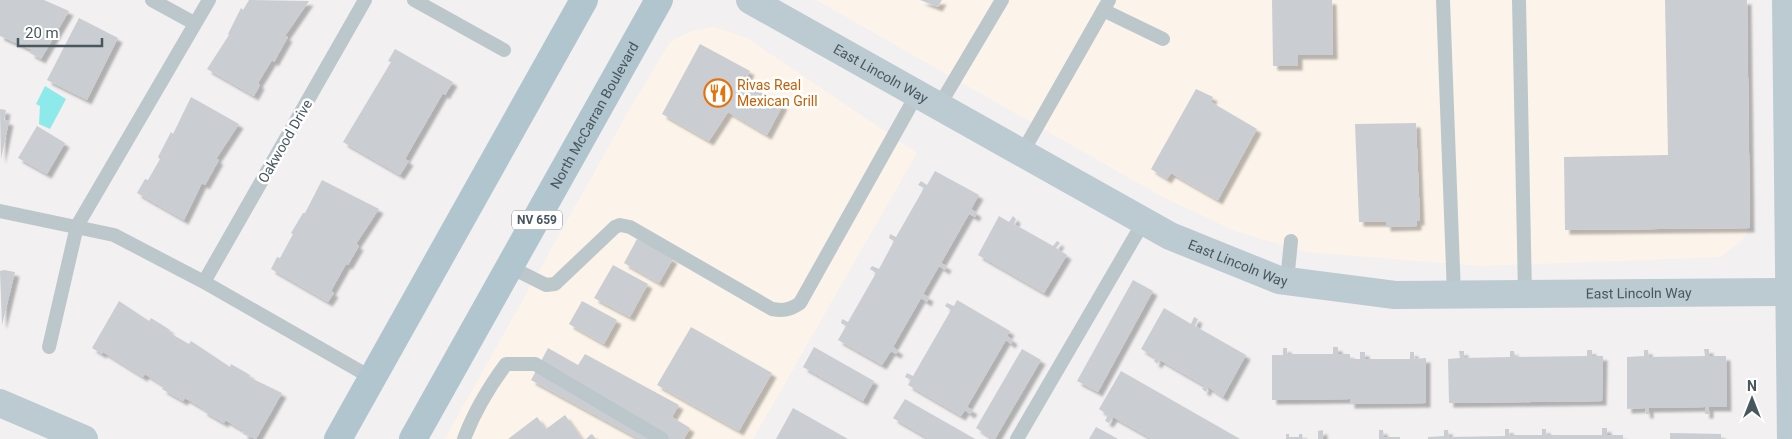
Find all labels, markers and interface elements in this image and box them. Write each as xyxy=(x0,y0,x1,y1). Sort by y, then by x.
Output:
scale bar xyxy=(18,15,101,47)
text: 20 m xyxy=(25,24,59,42)
street label: North McCarran Boulevard xyxy=(547,39,642,191)
street label: East Lincoln Way xyxy=(831,41,931,107)
place label: Rivas Real Mexican Grill xyxy=(737,77,818,109)
restaurant icon: Rivas Real Mexican Grill xyxy=(703,78,733,108)
street label: Oakwood Drive xyxy=(255,96,315,186)
road number: NV 659 xyxy=(512,210,562,230)
street label: East Lincoln Way xyxy=(1186,236,1289,289)
street label: East Lincoln Way xyxy=(1586,285,1692,302)
north arrow xyxy=(1727,374,1777,424)
text: N xyxy=(1747,378,1757,394)

